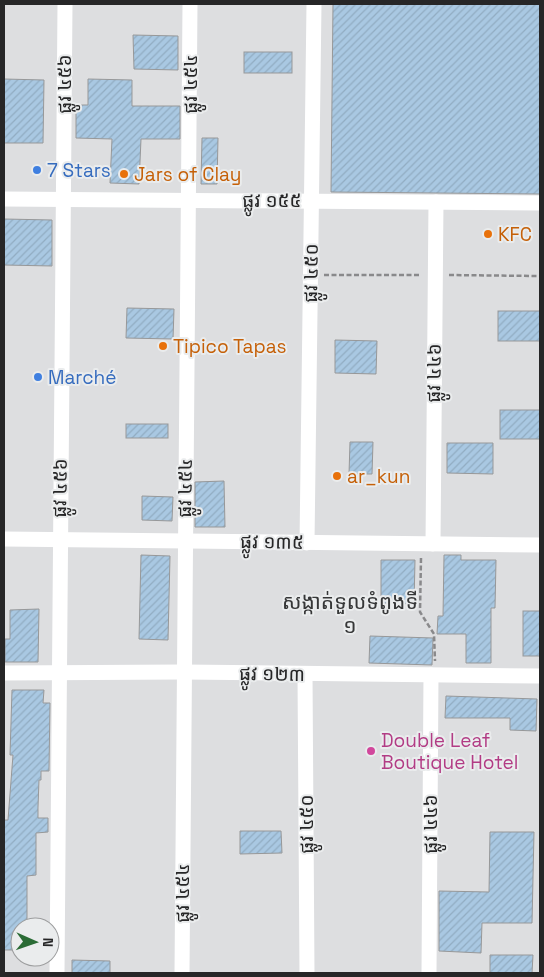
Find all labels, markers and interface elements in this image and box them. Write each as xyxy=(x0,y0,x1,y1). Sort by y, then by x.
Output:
street label: ផ្លូវ ៤៥៦ xyxy=(52,54,81,114)
street label: ផ្លូវ ៤៥៤ xyxy=(178,54,207,114)
place label: 7 Stars xyxy=(47,158,111,183)
place label: Jars of Clay xyxy=(134,162,241,187)
marker: 7 Stars xyxy=(31,164,43,176)
marker: Jars of Clay xyxy=(118,168,130,180)
street label: ផ្លូវ ១៥៥ xyxy=(242,188,302,217)
place label: KFC xyxy=(498,222,532,247)
marker: KFC xyxy=(482,228,494,240)
street label: ផ្លូវ ៤៥០ xyxy=(298,243,329,303)
place label: Tipico Tapas xyxy=(173,334,287,359)
marker: Tipico Tapas xyxy=(157,340,169,352)
street label: ផ្លូវ ៤៤៦ xyxy=(421,343,452,403)
place label: Marché xyxy=(48,365,116,390)
marker: Marché xyxy=(32,371,44,383)
street label: ផ្លូវ ៤៥៦ xyxy=(47,458,78,518)
street label: ផ្លូវ ៤៥៤ xyxy=(172,458,203,518)
place label: ar_kun xyxy=(347,464,410,489)
marker: ar_kun xyxy=(331,470,343,482)
street label: ផ្លូវ ១៣៥ xyxy=(240,529,304,560)
district label: សង្កាត់ទួលទំពូងទី ១ xyxy=(282,588,418,639)
street label: ផ្លូវ ១២៣ xyxy=(239,661,305,692)
place label: Double Leaf Boutique Hotel xyxy=(381,728,518,775)
marker: Double Leaf Boutique Hotel xyxy=(365,745,377,757)
street label: ផ្លូវ ៤៥០ xyxy=(294,794,323,854)
street label: ផ្លូវ ៤៤៦ xyxy=(418,794,447,854)
street label: ផ្លូវ ៤៥៤ xyxy=(170,863,199,923)
north arrow xyxy=(10,917,60,967)
text: N xyxy=(39,937,57,947)

